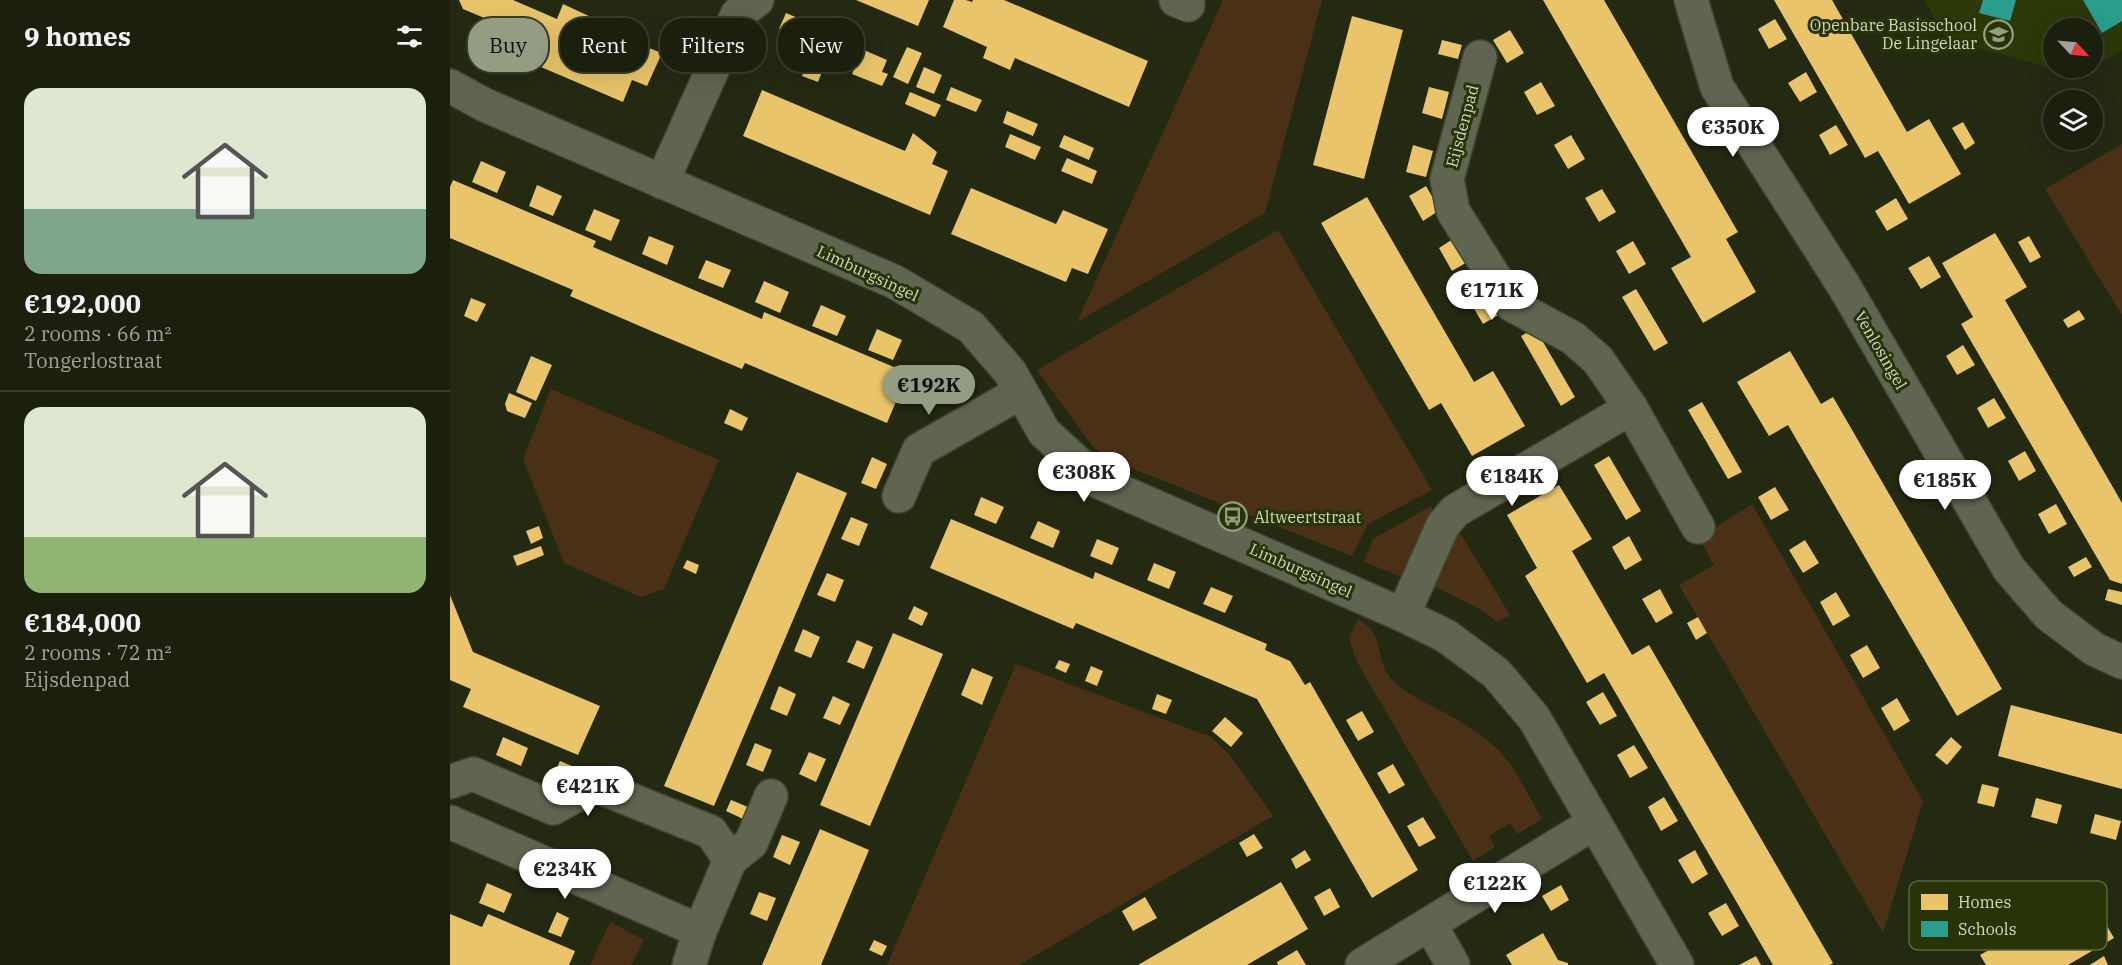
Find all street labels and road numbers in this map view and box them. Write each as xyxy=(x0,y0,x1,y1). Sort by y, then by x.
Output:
street label: Eijsdenpad xyxy=(1441,82,1483,170)
street label: Limburgsingel xyxy=(814,241,922,305)
street label: Venlosingel xyxy=(1850,307,1912,393)
street label: Limburgsingel xyxy=(1247,538,1356,602)

